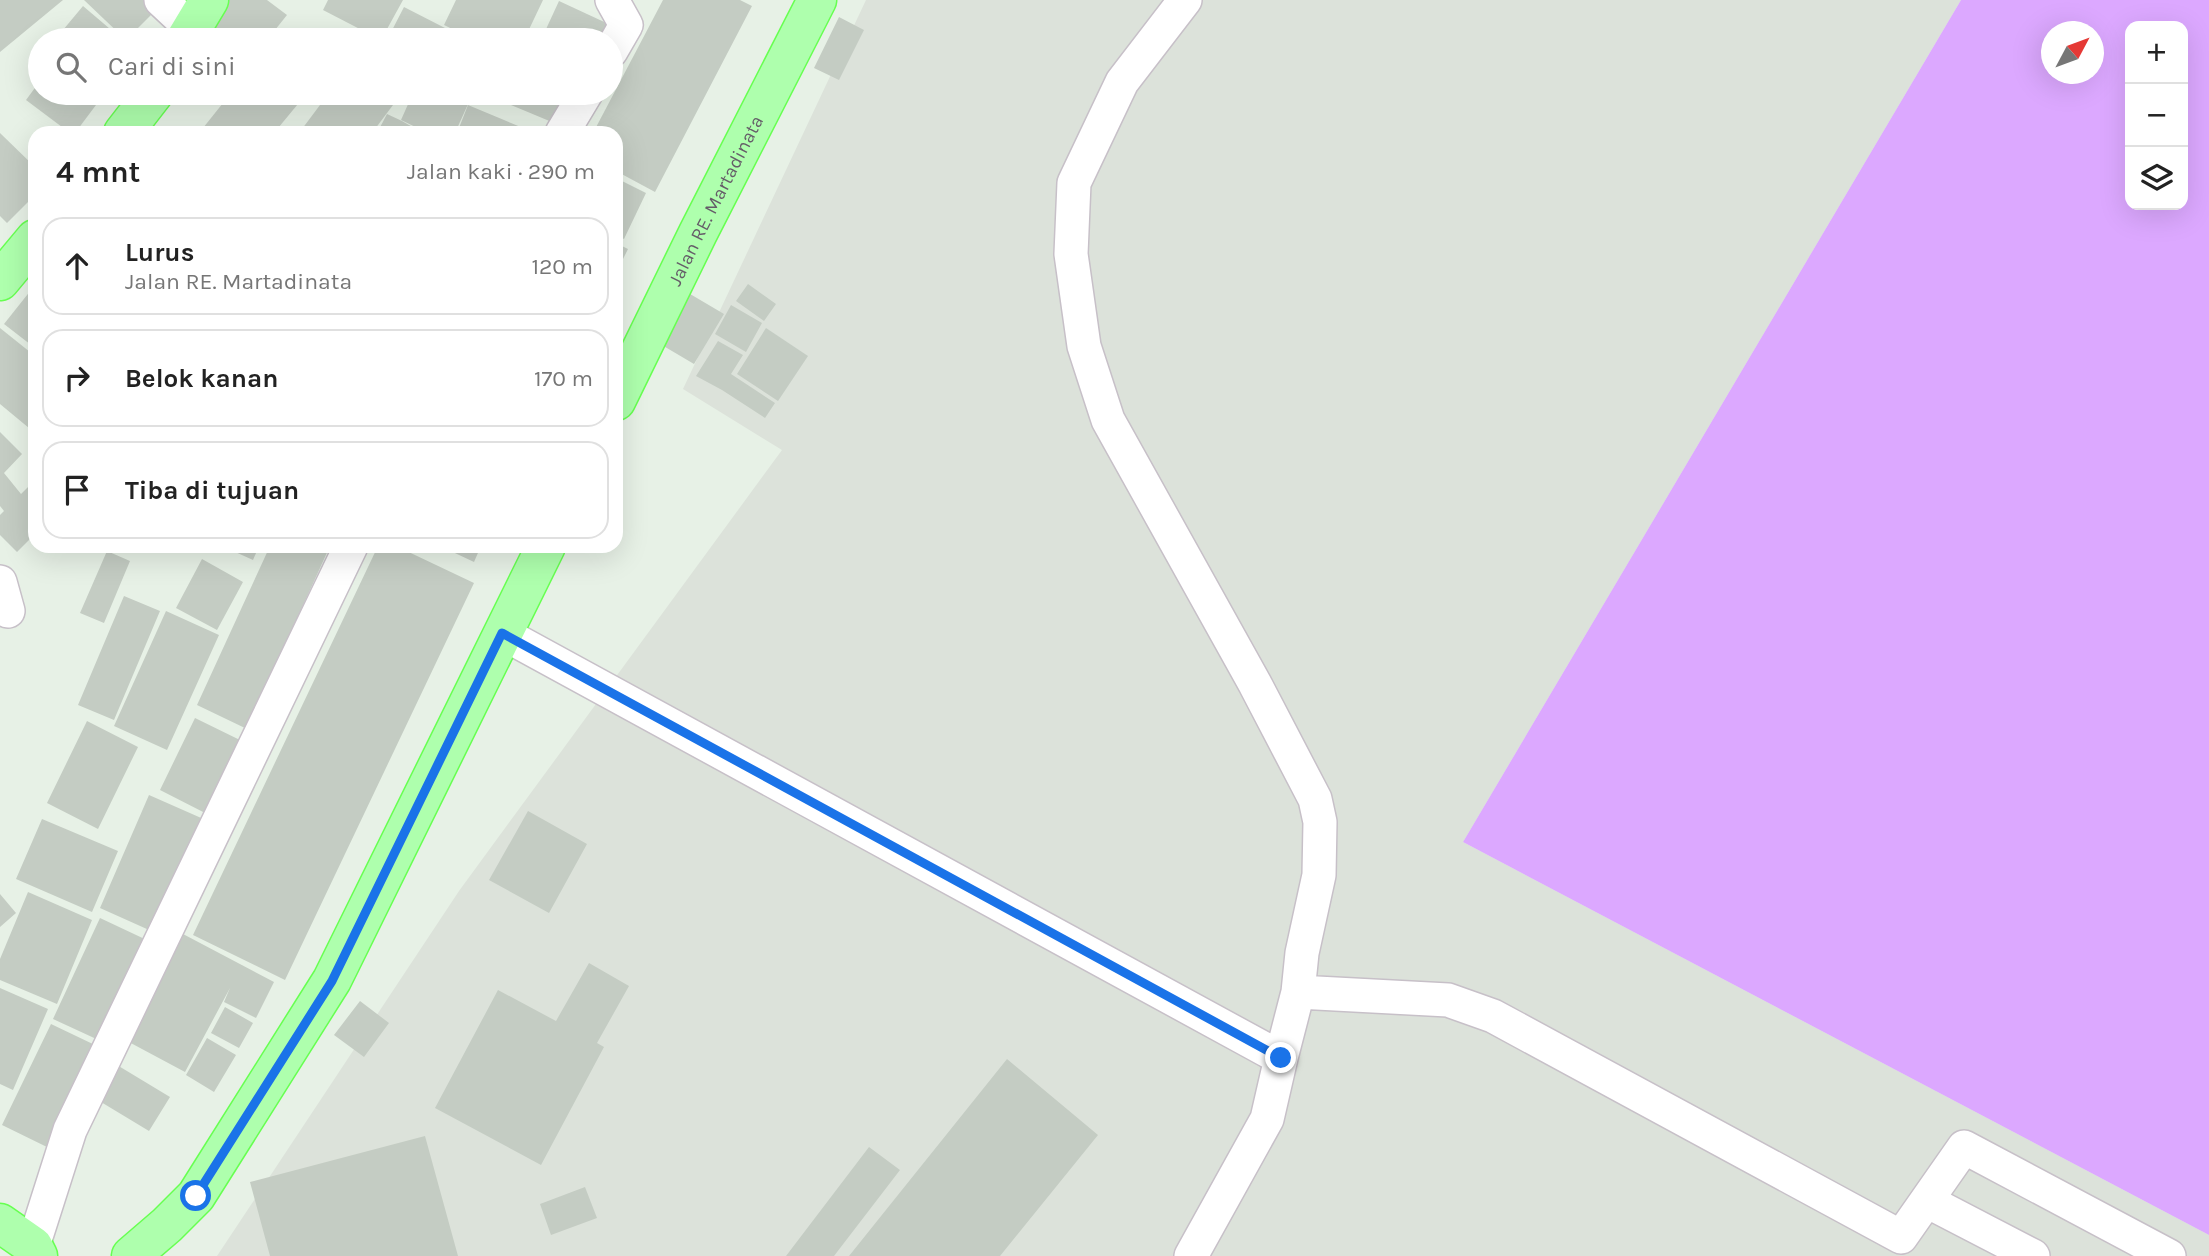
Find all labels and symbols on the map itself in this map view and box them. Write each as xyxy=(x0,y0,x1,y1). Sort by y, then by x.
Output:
north arrow xyxy=(2041,21,2104,84)
street label: Jalan RE. Martadinata xyxy=(664,112,768,289)
route end xyxy=(1265,1042,1296,1073)
route start xyxy=(180,1180,211,1211)

